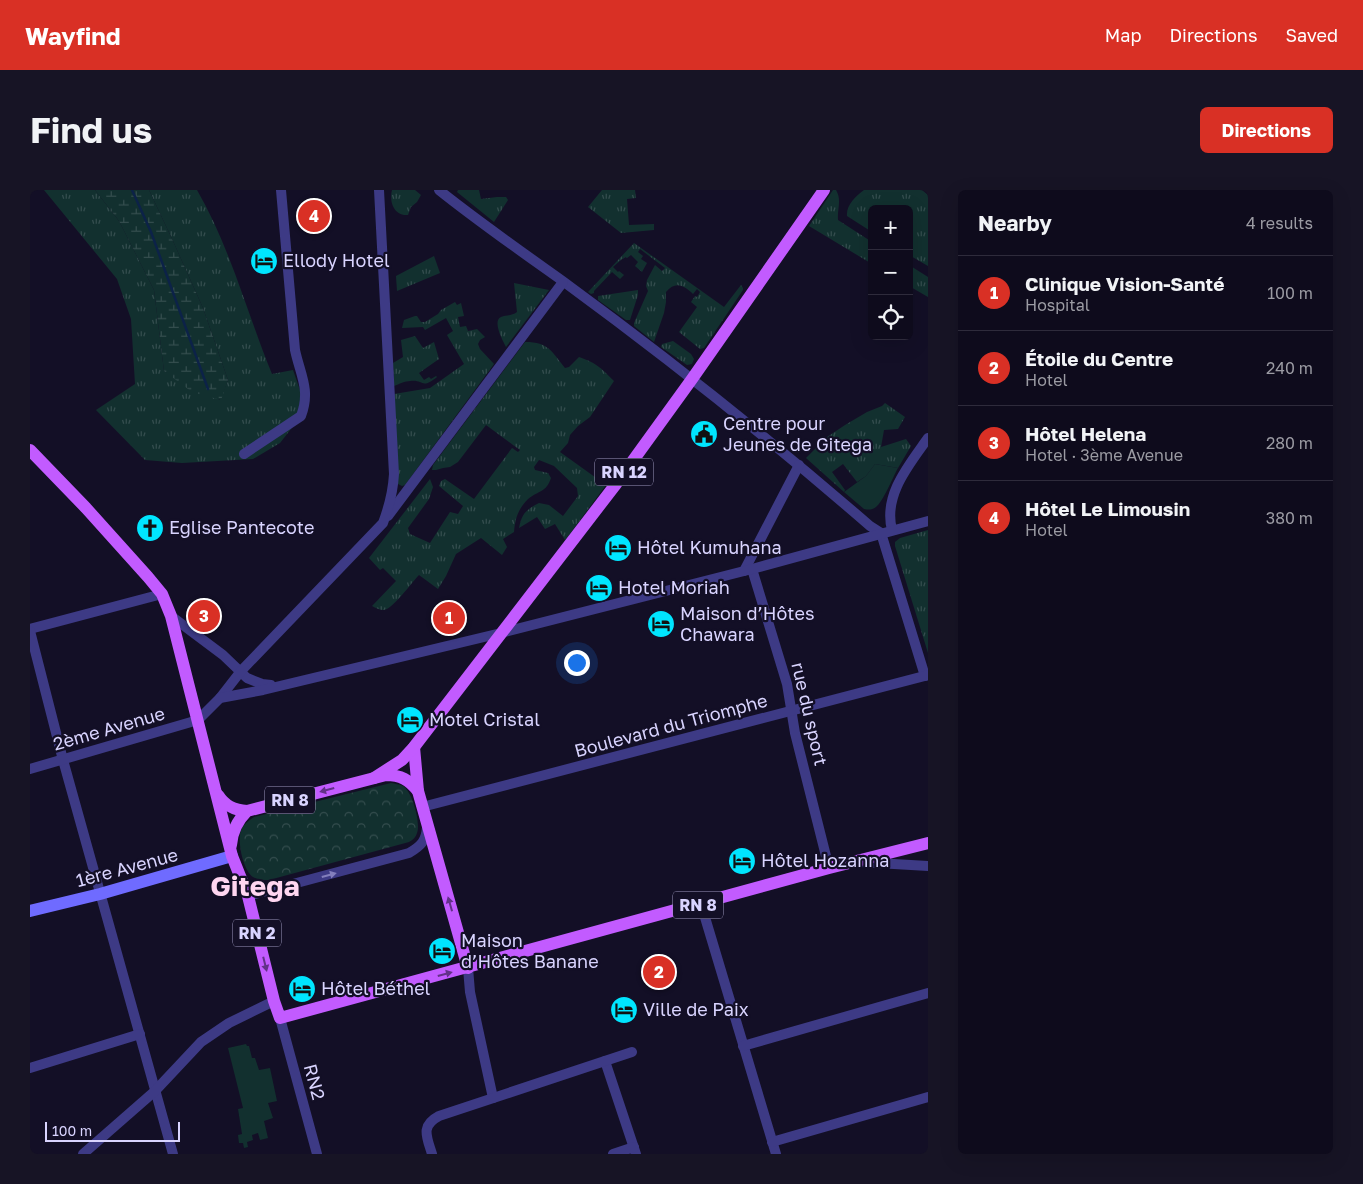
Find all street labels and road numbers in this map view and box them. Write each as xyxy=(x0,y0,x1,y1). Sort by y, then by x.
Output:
road number: RN 12 xyxy=(595,458,653,486)
street label: rue du sport xyxy=(787,660,833,768)
street label: Boulevard du Triomphe xyxy=(572,689,770,761)
street label: 2ème Avenue xyxy=(50,702,167,755)
road number: RN 8 xyxy=(265,786,315,814)
street label: 1ère Avenue xyxy=(73,843,180,891)
road number: RN 8 xyxy=(673,892,723,918)
road number: RN 2 xyxy=(233,920,281,946)
street label: RN2 xyxy=(300,1061,330,1102)

